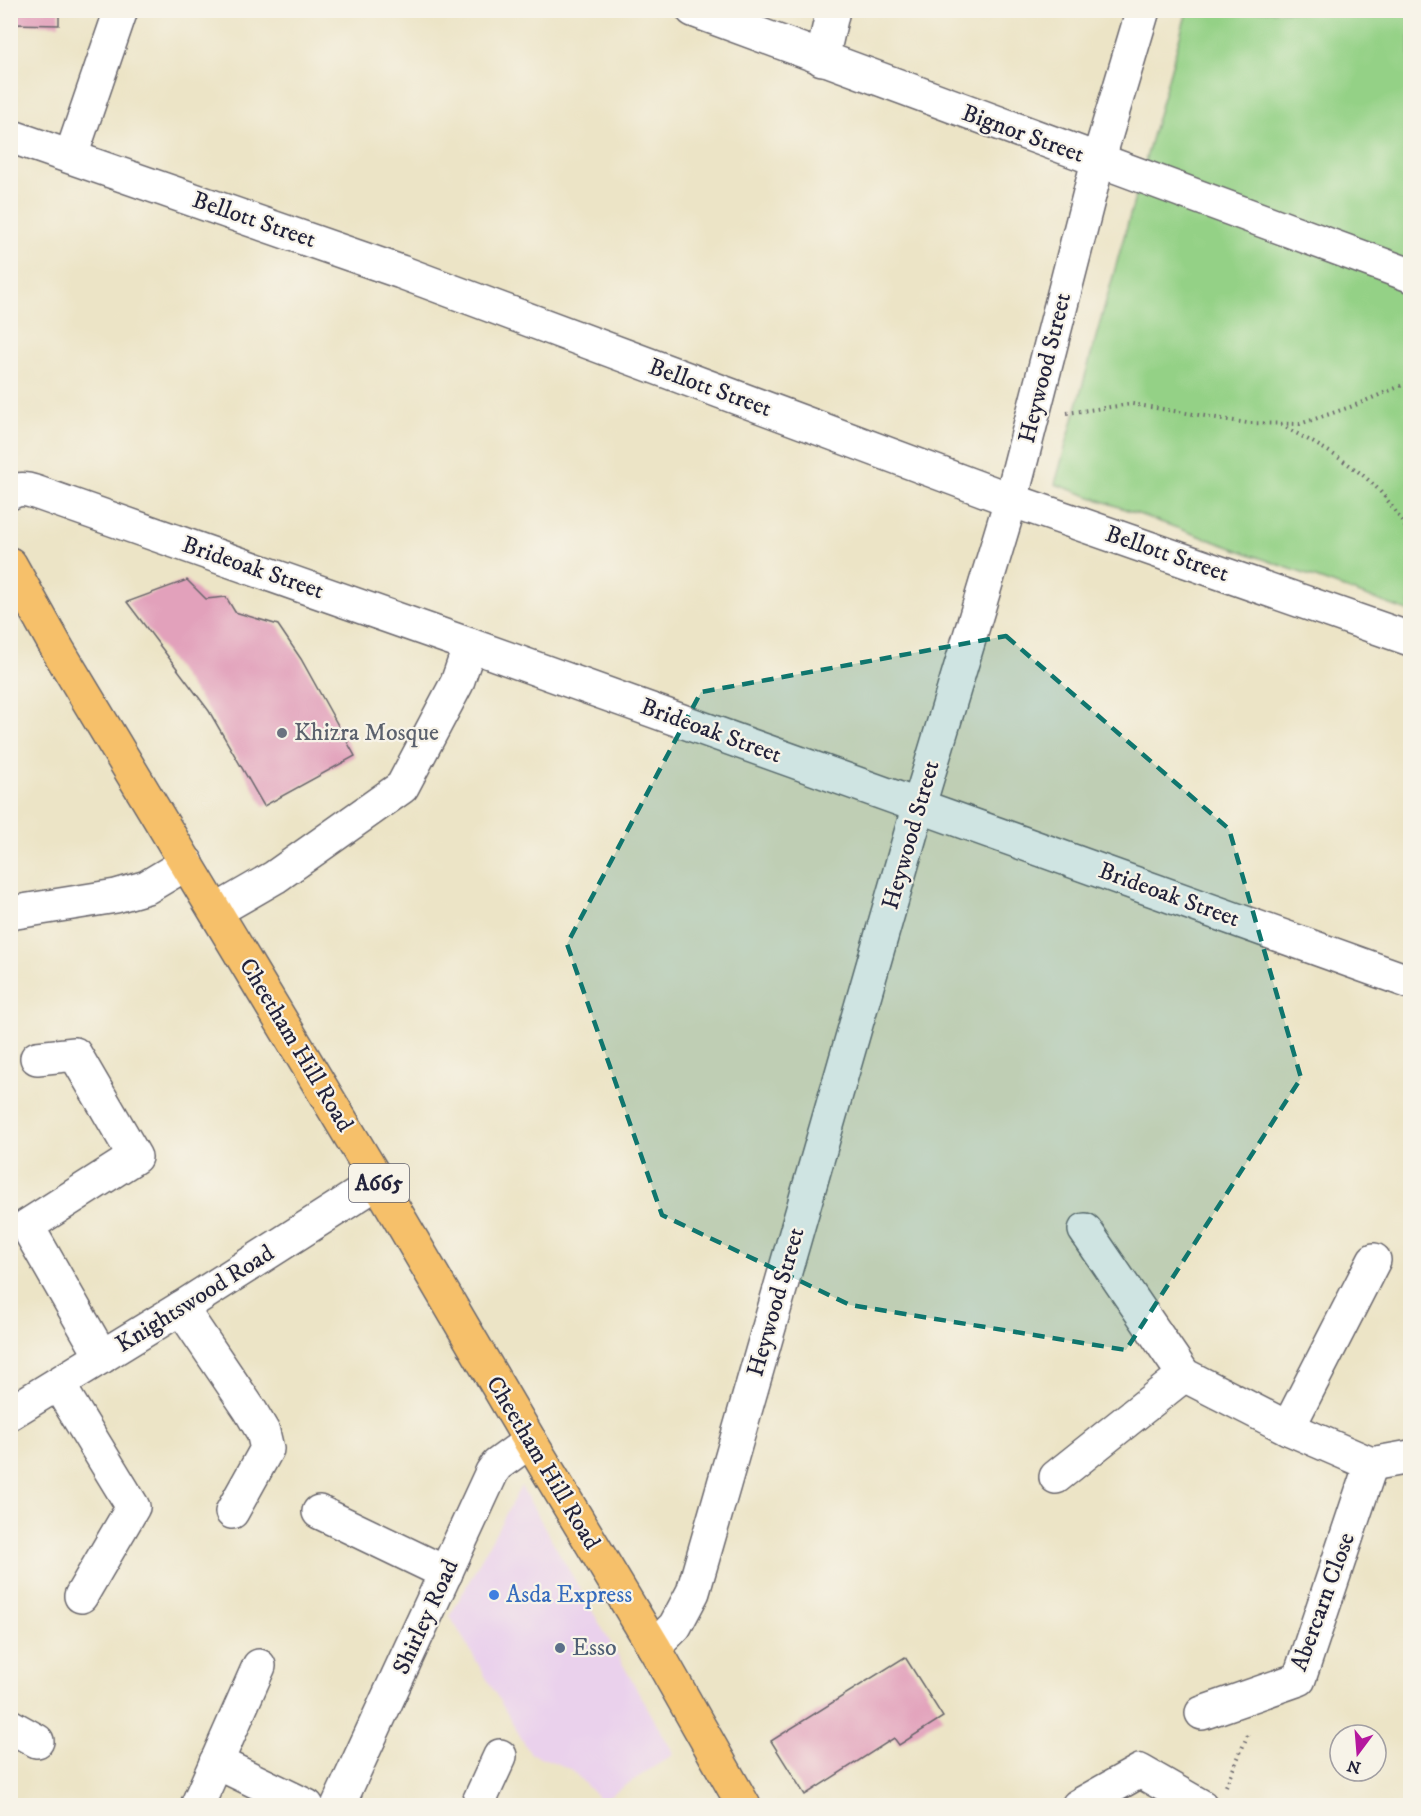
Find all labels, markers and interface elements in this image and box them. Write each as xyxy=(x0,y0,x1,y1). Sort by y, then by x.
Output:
street label: Bignor Street xyxy=(958,98,1088,170)
street label: Bellott Street xyxy=(188,185,320,255)
street label: Heywood Street xyxy=(1012,290,1078,446)
street label: Bellott Street xyxy=(645,352,776,424)
street label: Bellott Street xyxy=(1101,519,1233,589)
street label: Brideoak Street xyxy=(178,530,328,606)
street label: Brideoak Street xyxy=(636,692,786,770)
place label: Khizra Mosque xyxy=(294,718,439,748)
marker: Khizra Mosque xyxy=(275,726,289,740)
street label: Heywood Street xyxy=(875,757,947,913)
street label: Brideoak Street xyxy=(1094,856,1244,934)
street label: Cheetham Hill Road xyxy=(232,953,360,1137)
road number: A665 xyxy=(349,1164,409,1202)
street label: Heywood Street xyxy=(740,1224,812,1380)
street label: Knightswood Road xyxy=(110,1238,280,1360)
street label: Cheetham Hill Road xyxy=(479,1371,607,1555)
street label: Abercarn Close xyxy=(1284,1529,1362,1675)
street label: Shirley Road xyxy=(386,1555,466,1679)
place label: Asda Express xyxy=(506,1580,632,1610)
marker: Asda Express xyxy=(487,1588,501,1602)
place label: Esso xyxy=(572,1633,617,1663)
marker: Esso xyxy=(553,1641,567,1655)
north arrow xyxy=(1328,1723,1388,1783)
text: N xyxy=(1345,1755,1363,1778)

